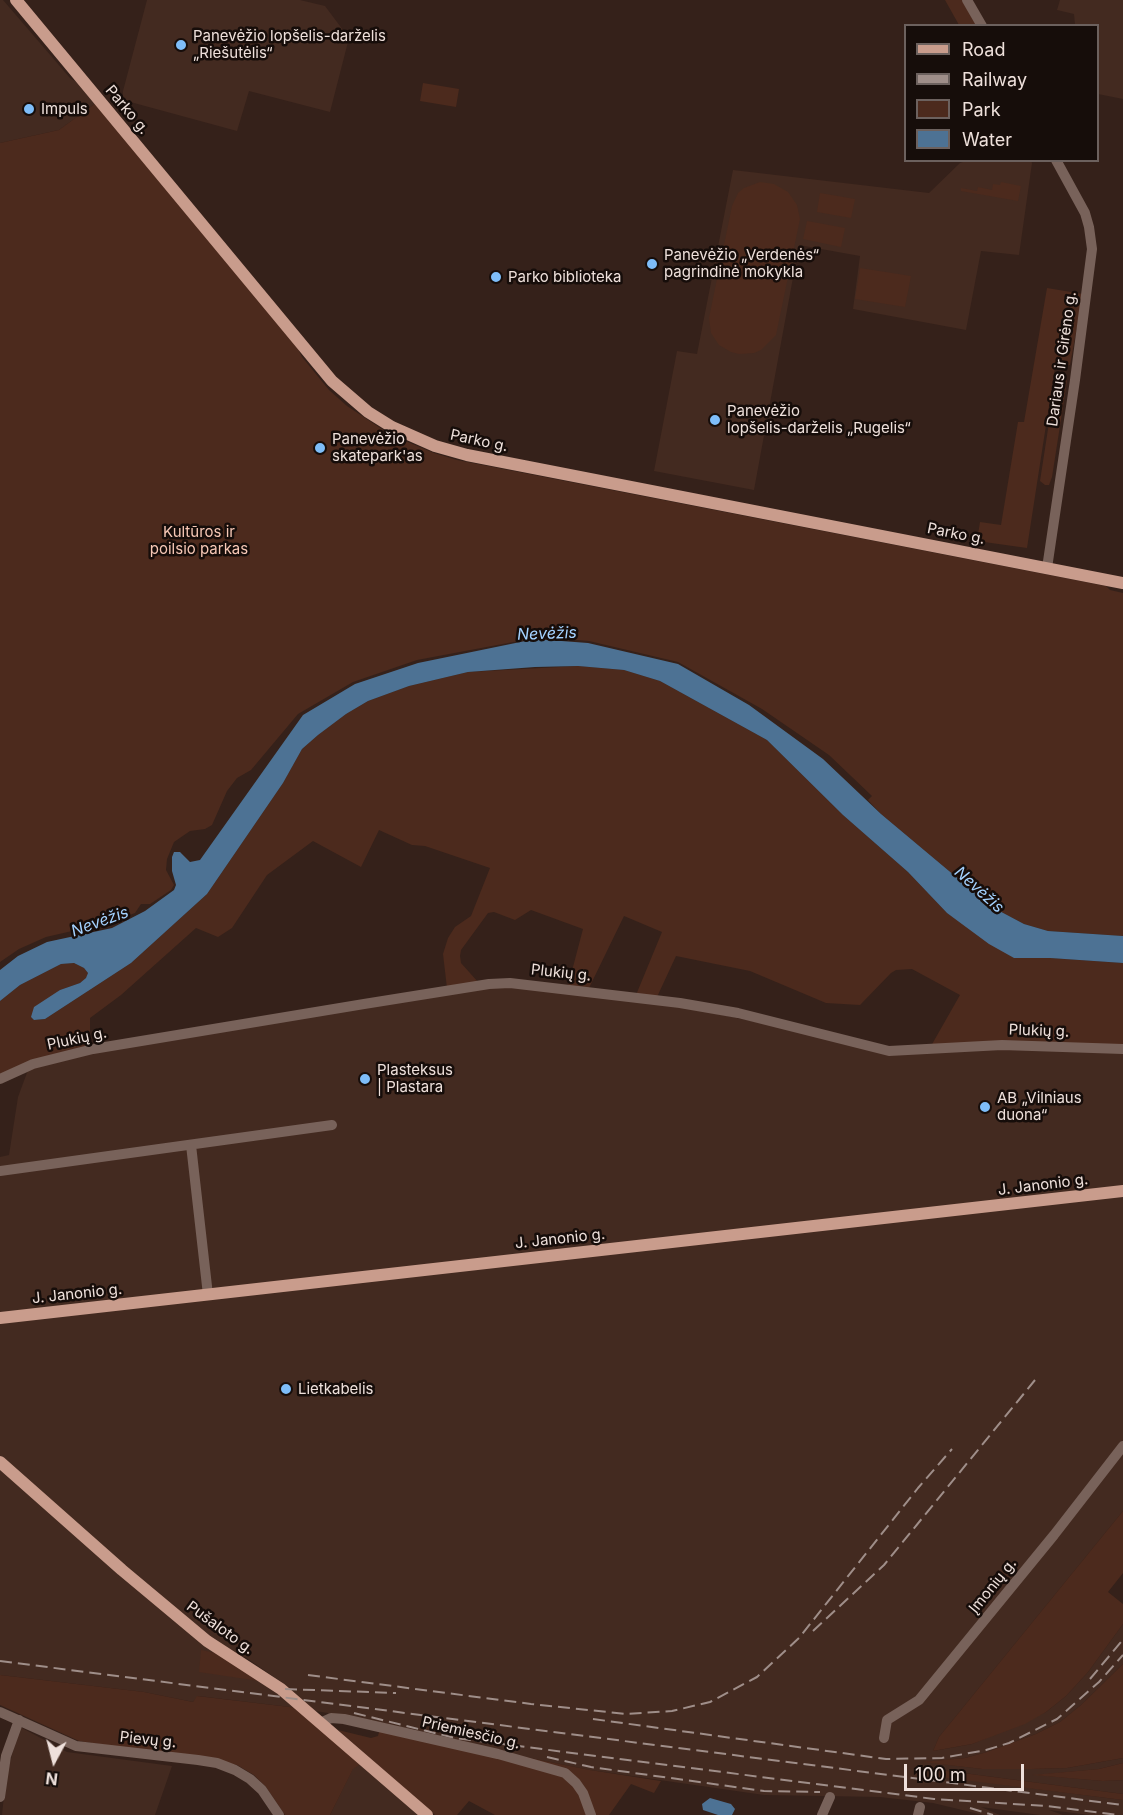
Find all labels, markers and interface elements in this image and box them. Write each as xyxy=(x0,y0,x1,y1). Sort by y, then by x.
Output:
legend xyxy=(904,24,1099,162)
place label: Panevėžio lopšelis-darželis „Riešutėlis“ xyxy=(193,27,386,62)
marker: Panevėžio lopšelis-darželis „Riešutėlis“ xyxy=(174,38,188,52)
text: Road xyxy=(962,39,1005,60)
text: Railway xyxy=(962,69,1027,90)
street label: Parko g. xyxy=(101,82,153,138)
text: Park xyxy=(962,99,1001,120)
place label: Impuls xyxy=(41,100,88,118)
marker: Impuls xyxy=(22,102,36,116)
text: Water xyxy=(962,129,1012,150)
place label: Panevėžio „Verdenės“ pagrindinė mokykla xyxy=(664,246,819,281)
marker: Panevėžio „Verdenės“ pagrindinė mokykla xyxy=(645,257,659,271)
place label: Parko biblioteka xyxy=(508,268,621,286)
marker: Parko biblioteka xyxy=(489,270,503,284)
street label: Dariaus ir Girėno g. xyxy=(1044,290,1080,428)
place label: Panevėžio lopšelis-darželis „Rugelis“ xyxy=(727,402,911,437)
marker: Panevėžio lopšelis-darželis „Rugelis“ xyxy=(708,413,722,427)
street label: Parko g. xyxy=(449,426,509,456)
place label: Panevėžio skatepark'as xyxy=(332,430,423,465)
marker: Panevėžio skatepark'as xyxy=(313,441,327,455)
street label: Parko g. xyxy=(926,520,986,548)
park label: Kultūros ir poilsio parkas xyxy=(150,523,248,558)
water label: Nevėžis xyxy=(517,623,577,645)
water label: Nevėžis xyxy=(950,863,1008,917)
water label: Nevėžis xyxy=(69,903,131,941)
street label: Plukių g. xyxy=(530,961,592,985)
street label: Plukių g. xyxy=(1008,1021,1070,1041)
street label: Plukių g. xyxy=(46,1024,108,1054)
place label: Plasteksus | Plastara xyxy=(377,1061,453,1096)
marker: Plasteksus | Plastara xyxy=(358,1072,372,1086)
place label: AB „Vilniaus duona“ xyxy=(997,1089,1082,1124)
marker: AB „Vilniaus duona“ xyxy=(978,1100,992,1114)
street label: J. Janonio g. xyxy=(997,1171,1089,1199)
street label: J. Janonio g. xyxy=(514,1225,606,1253)
street label: J. Janonio g. xyxy=(31,1280,123,1308)
place label: Lietkabelis xyxy=(298,1380,374,1398)
marker: Lietkabelis xyxy=(279,1382,293,1396)
street label: Įmonių g. xyxy=(965,1555,1021,1617)
street label: Pušaloto g. xyxy=(183,1598,257,1658)
street label: Priemiesčio g. xyxy=(420,1713,522,1753)
street label: Pievų g. xyxy=(119,1728,177,1752)
north arrow xyxy=(24,1731,84,1791)
scale bar xyxy=(907,1752,1027,1790)
text: 100 m xyxy=(915,1764,966,1785)
text: N xyxy=(45,1768,59,1790)

